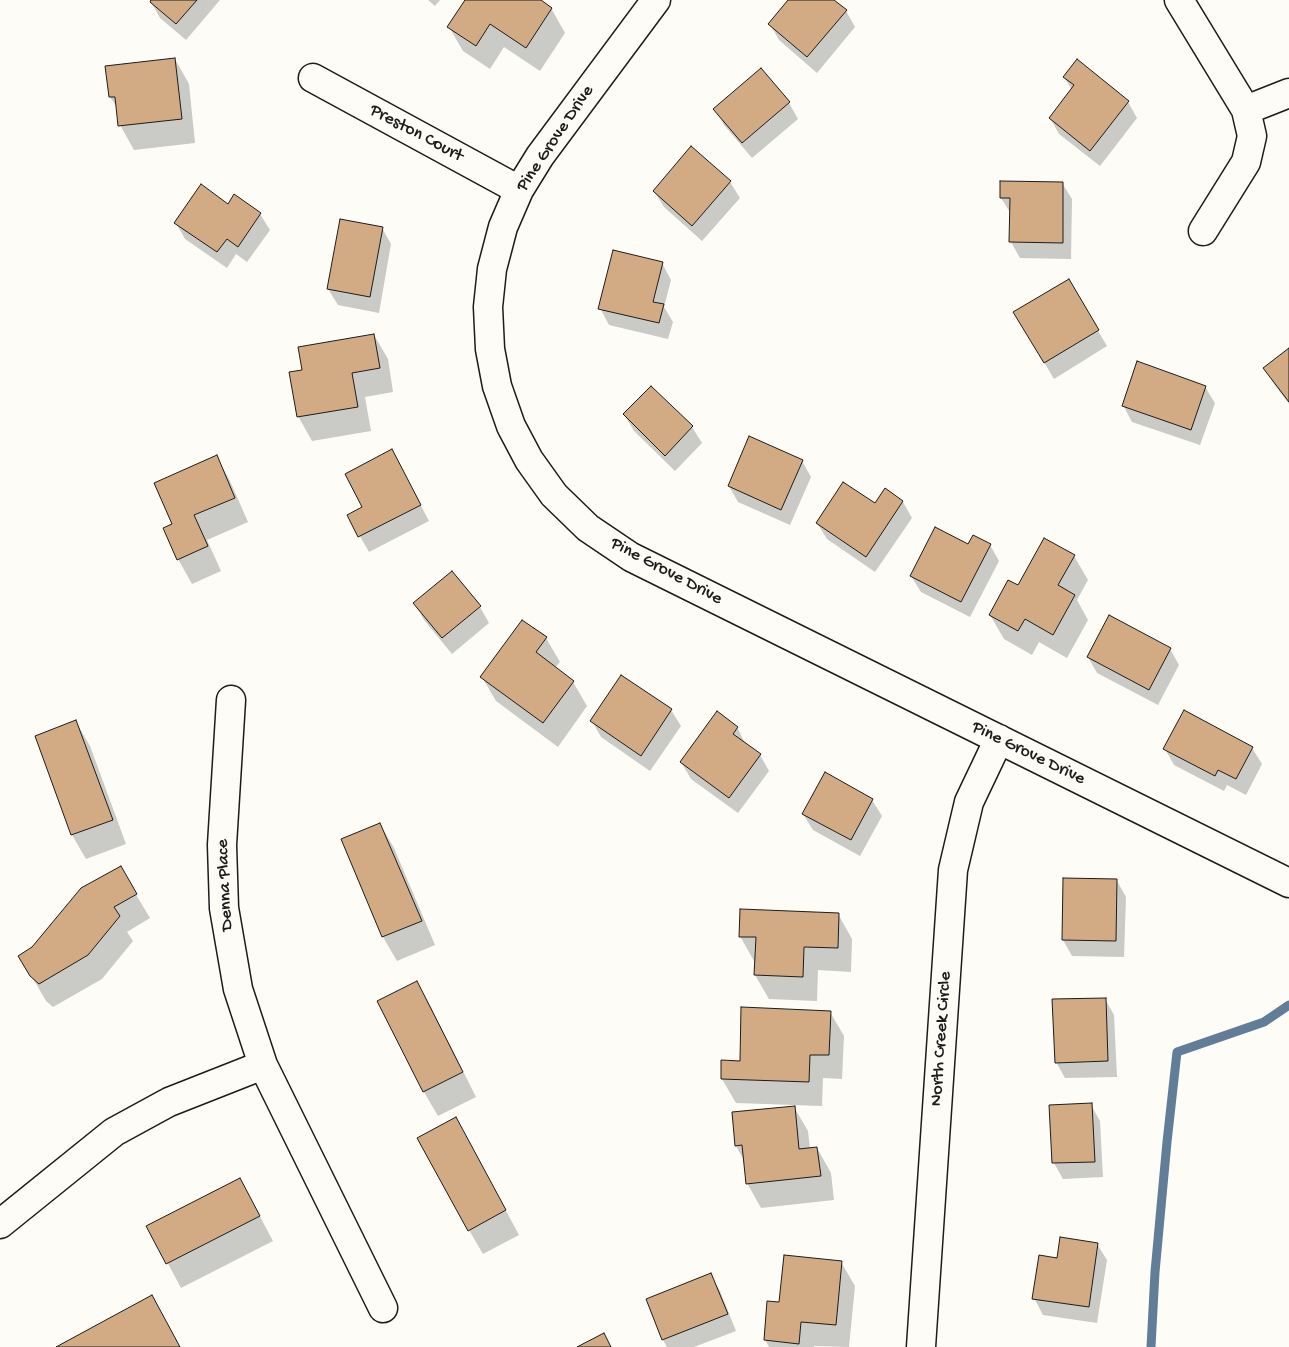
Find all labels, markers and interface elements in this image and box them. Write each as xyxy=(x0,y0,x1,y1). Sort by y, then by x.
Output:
street label: Pine Grove Drive xyxy=(512,82,600,196)
street label: Preston Court xyxy=(365,100,467,168)
street label: Pine Grove Drive xyxy=(606,533,726,611)
street label: Pine Grove Drive xyxy=(968,717,1088,791)
street label: Denna Place xyxy=(213,839,239,931)
street label: North Creek Circle xyxy=(927,971,957,1107)

